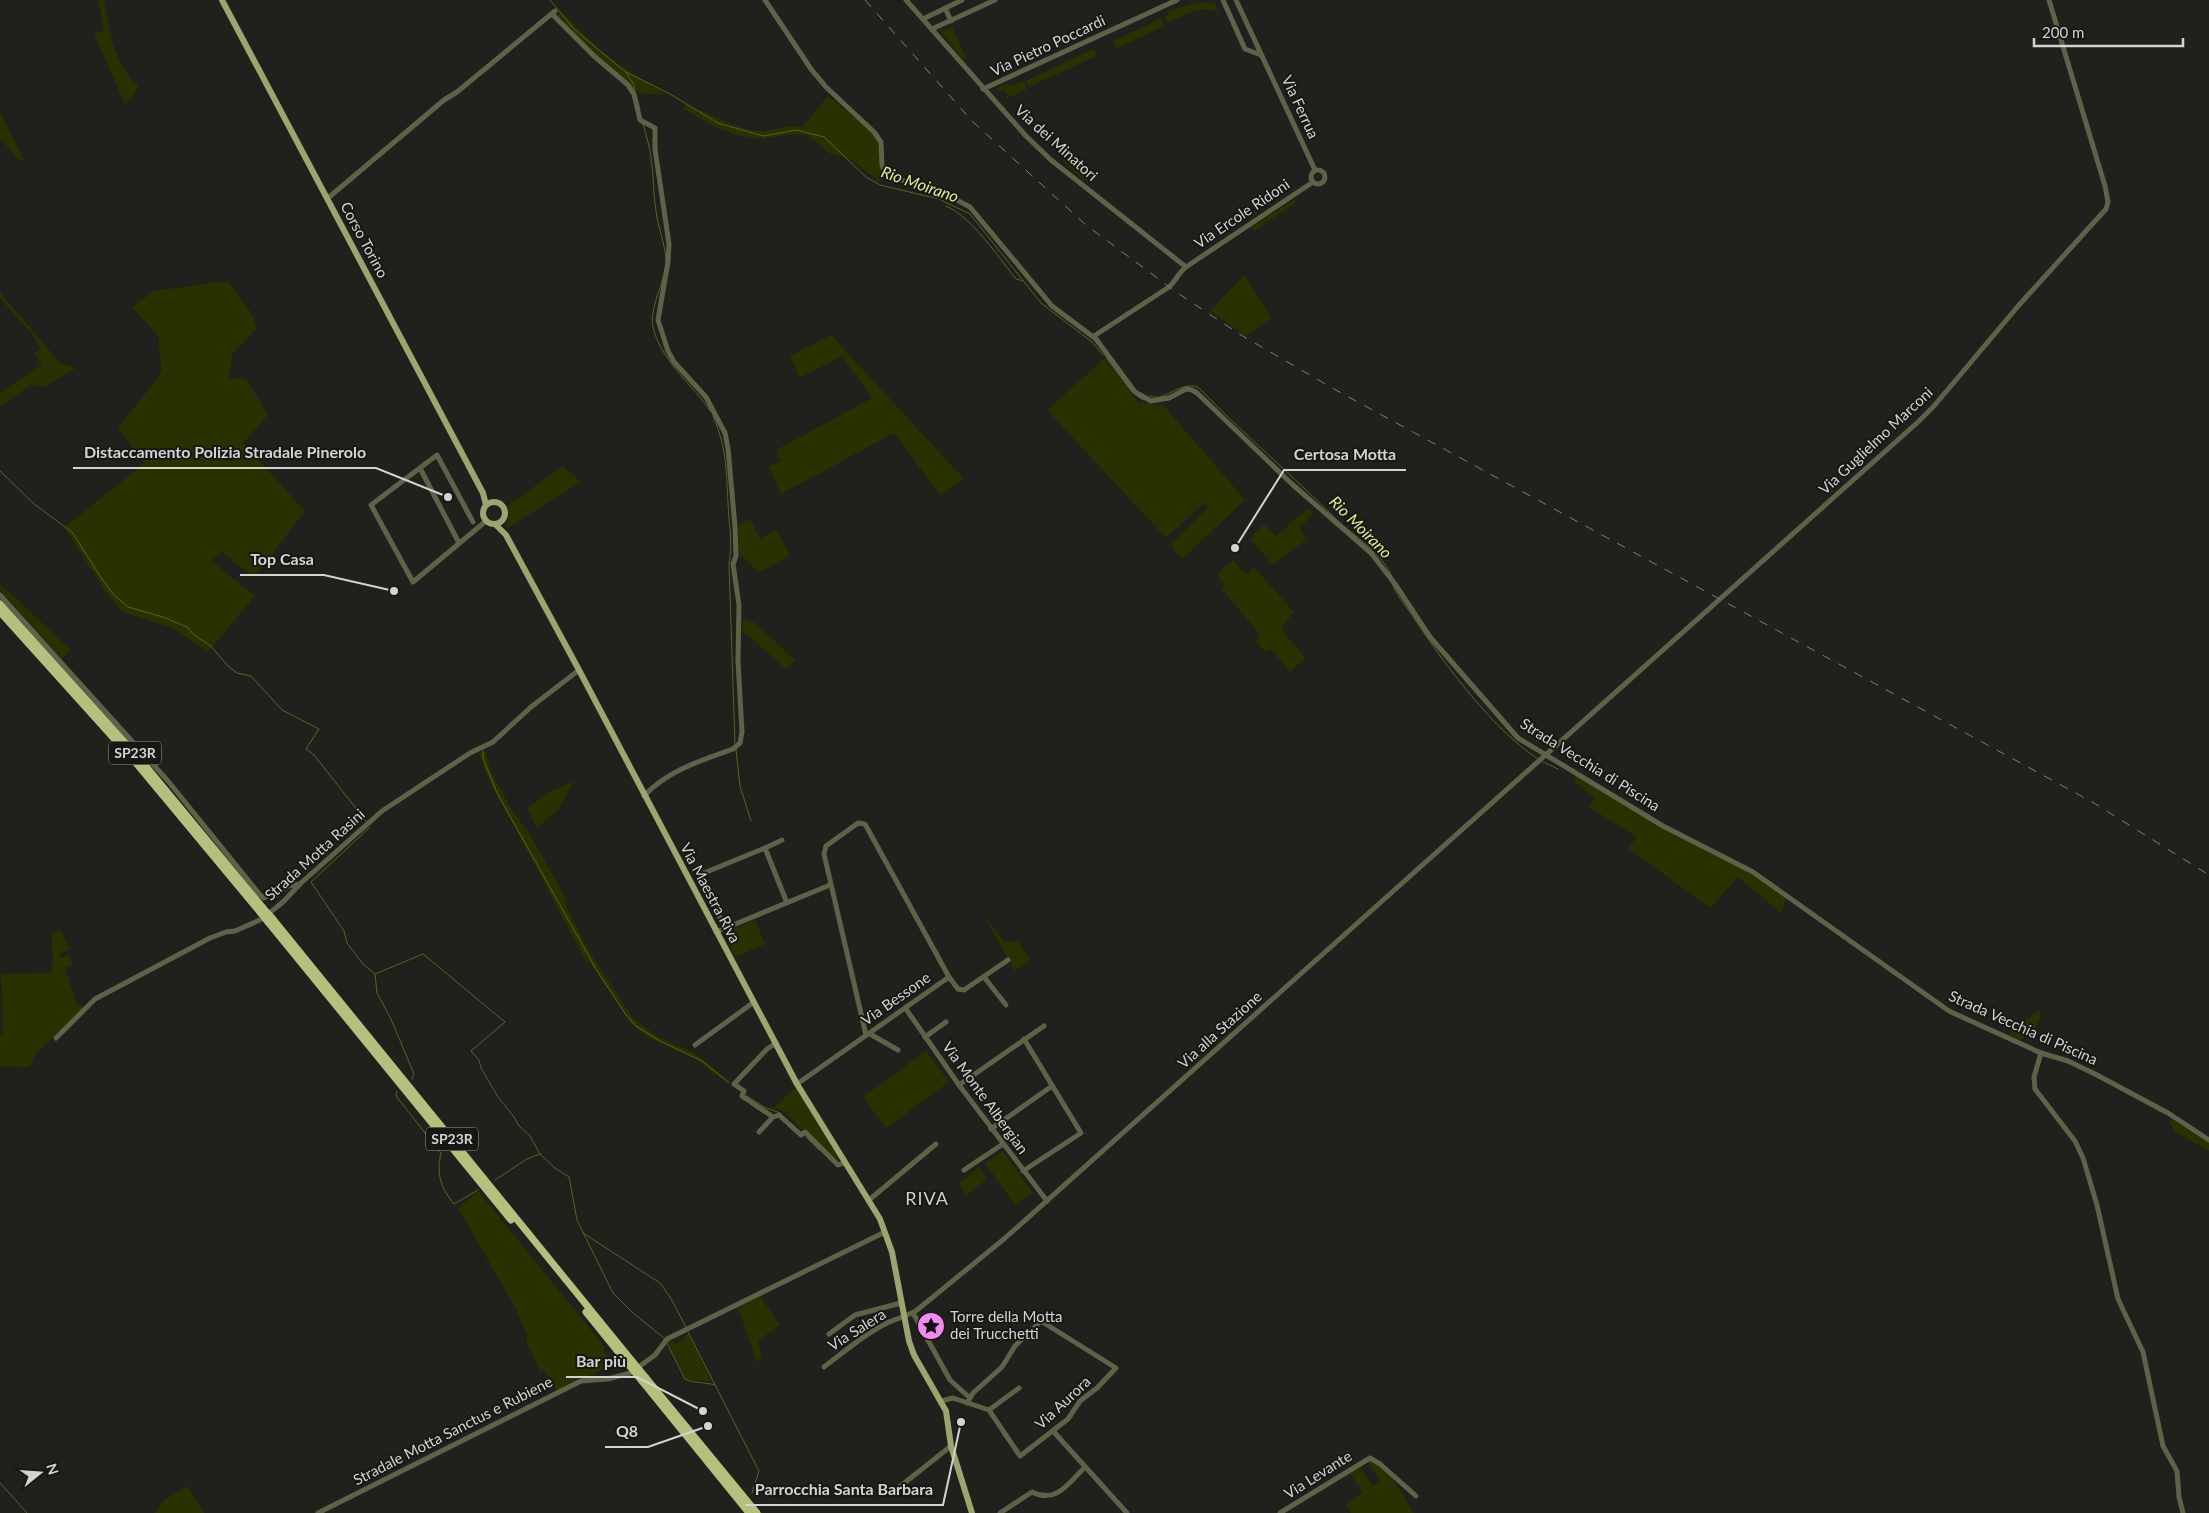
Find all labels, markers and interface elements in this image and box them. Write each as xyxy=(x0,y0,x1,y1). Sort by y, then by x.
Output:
street label: Via Pietro Poccardi xyxy=(987,11,1108,80)
scale bar xyxy=(2034,15,2183,47)
text: 200 m xyxy=(2042,23,2084,41)
street label: Via Ferrua xyxy=(1278,72,1323,141)
street label: Via dei Minatori xyxy=(1012,100,1102,184)
water label: Rio Moirano xyxy=(879,161,961,206)
street label: Via Ercole Ridoni xyxy=(1190,175,1293,252)
street label: Corso Torino xyxy=(337,198,392,281)
street label: Via Guglielmo Marconi xyxy=(1815,383,1936,498)
callout: Distaccamento Polizia Stradale Pinerolo xyxy=(73,437,376,468)
callout: Certosa Motta xyxy=(1284,439,1406,470)
text: Distaccamento Polizia Stradale Pinerolo xyxy=(84,442,366,461)
text: Certosa Motta xyxy=(1294,444,1396,463)
water label: Rio Moirano xyxy=(1326,491,1397,562)
callout: Top Casa xyxy=(240,544,324,575)
text: Top Casa xyxy=(250,549,314,568)
street label: Strada Vecchia di Piscina xyxy=(1517,714,1664,814)
road number: SP23R xyxy=(109,741,161,764)
street label: Strada Motta Rasini xyxy=(261,805,368,904)
street label: Via Maestra Riva xyxy=(677,839,745,946)
street label: Via Bessone xyxy=(857,968,934,1029)
street label: Strada Vecchia di Piscina xyxy=(1946,986,2101,1068)
street label: Via alla Stazione xyxy=(1174,987,1265,1072)
street label: Via Monte Albergian xyxy=(939,1038,1033,1157)
road number: SP23R xyxy=(426,1128,478,1150)
district label: RIVA xyxy=(905,1187,949,1209)
street label: Via Salera xyxy=(824,1304,889,1354)
place label: Torre della Motta dei Trucchetti xyxy=(950,1307,1062,1342)
place icon: Torre della Motta dei Trucchetti xyxy=(916,1311,946,1341)
callout: Bar più xyxy=(566,1346,637,1377)
text: Bar più xyxy=(576,1351,626,1370)
street label: Stradale Motta Sanctus e Rubiene xyxy=(350,1372,555,1488)
street label: Via Aurora xyxy=(1031,1372,1094,1432)
callout: Q8 xyxy=(605,1416,648,1447)
text: Q8 xyxy=(616,1421,638,1440)
street label: Via Levante xyxy=(1280,1446,1355,1502)
north arrow xyxy=(15,1448,65,1498)
text: N xyxy=(43,1461,63,1477)
callout: Parrocchia Santa Barbara xyxy=(745,1474,943,1505)
text: Parrocchia Santa Barbara xyxy=(755,1479,933,1498)

